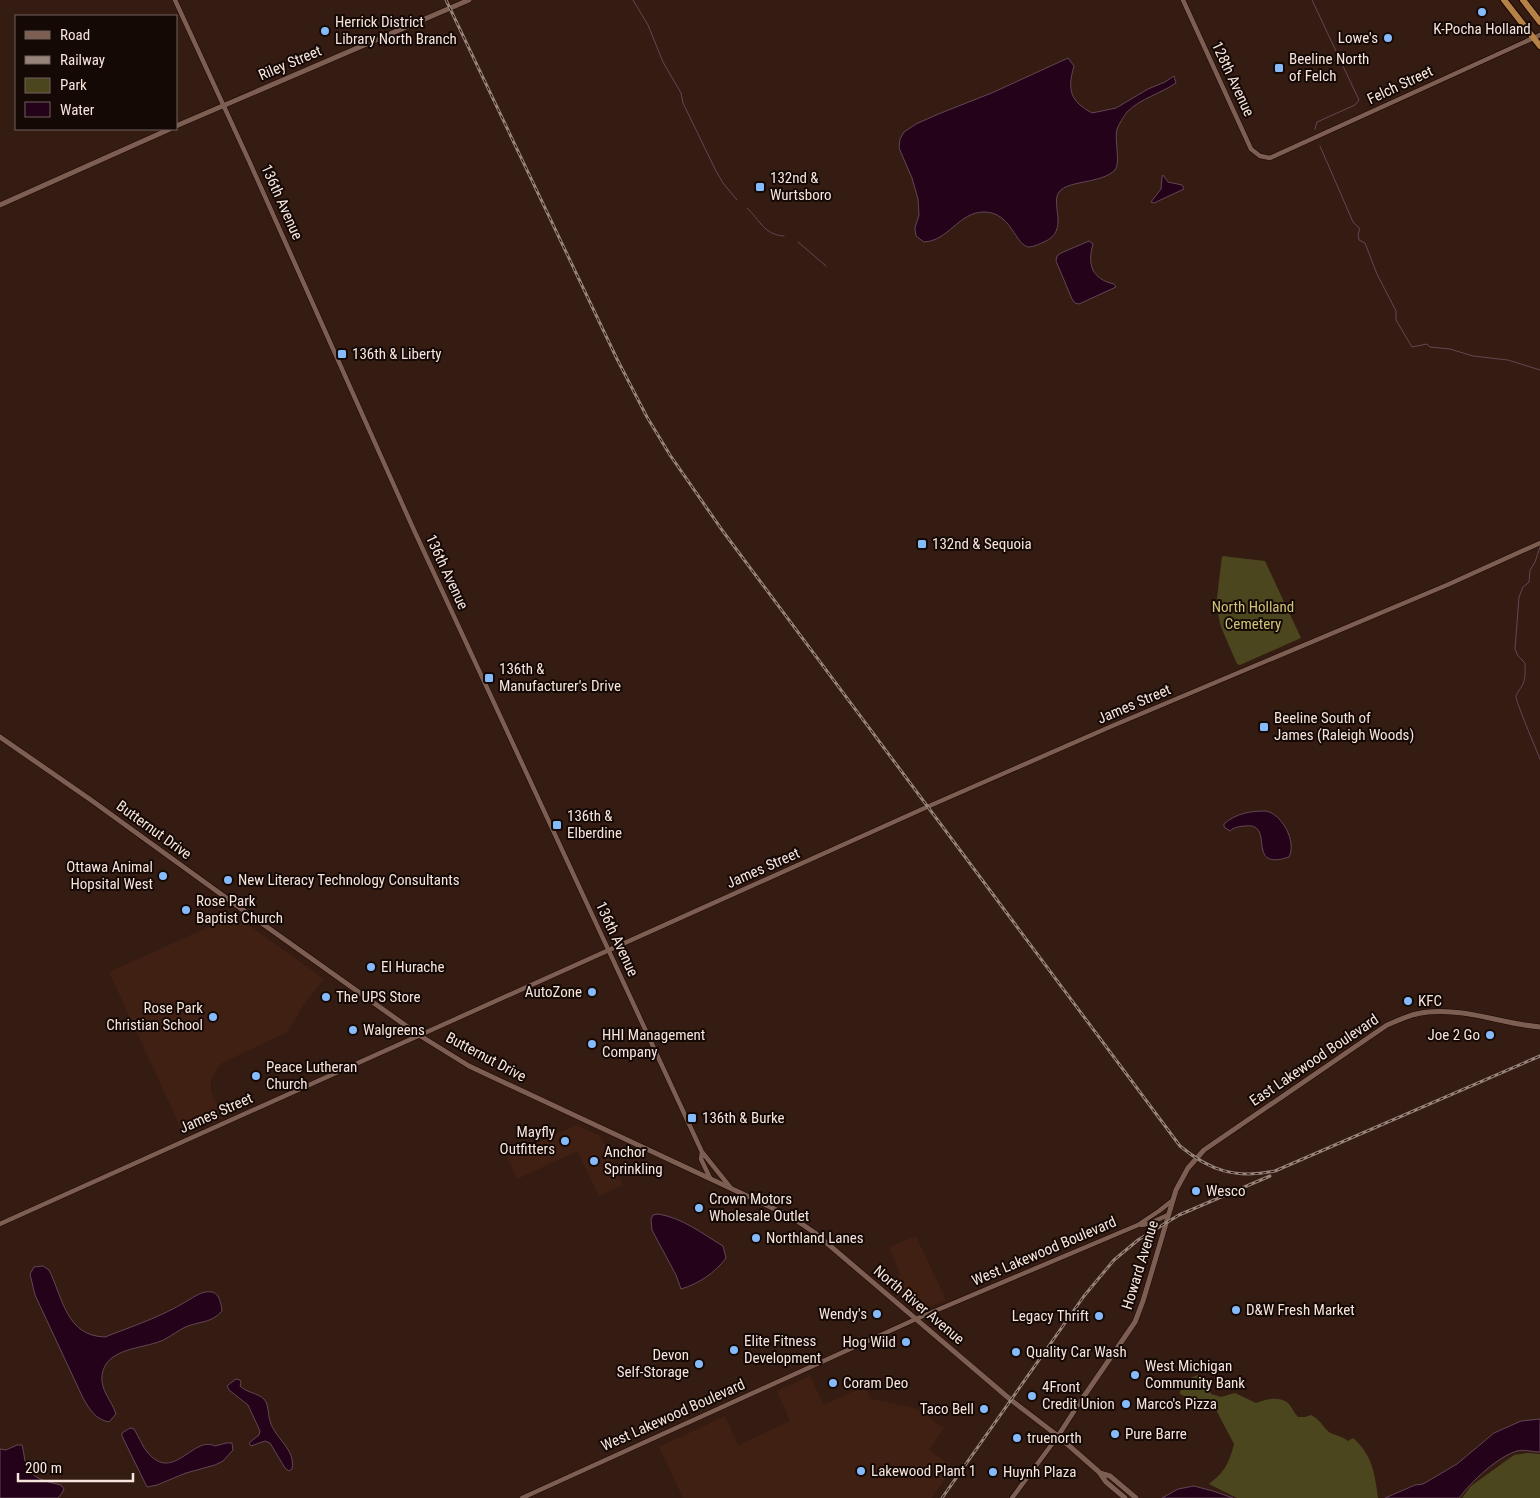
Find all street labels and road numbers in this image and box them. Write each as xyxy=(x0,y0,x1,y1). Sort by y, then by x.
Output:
street label: 128th Avenue xyxy=(1208,39,1258,119)
street label: Riley Street xyxy=(256,42,324,84)
street label: Felch Street xyxy=(1364,62,1436,108)
street label: 136th Avenue xyxy=(257,162,307,242)
street label: 136th Avenue xyxy=(422,532,472,612)
street label: James Street xyxy=(1094,680,1174,728)
street label: Butternut Drive xyxy=(113,797,195,863)
street label: James Street xyxy=(724,844,802,892)
street label: 136th Avenue xyxy=(592,899,642,979)
street label: East Lakewood Boulevard xyxy=(1246,1010,1382,1110)
street label: Butternut Drive xyxy=(443,1028,529,1086)
street label: James Street xyxy=(177,1089,255,1137)
street label: West Lakewood Boulevard xyxy=(969,1212,1119,1290)
street label: Howard Avenue xyxy=(1118,1218,1162,1312)
street label: North River Avenue xyxy=(870,1262,968,1348)
street label: West Lakewood Boulevard xyxy=(598,1375,748,1455)

